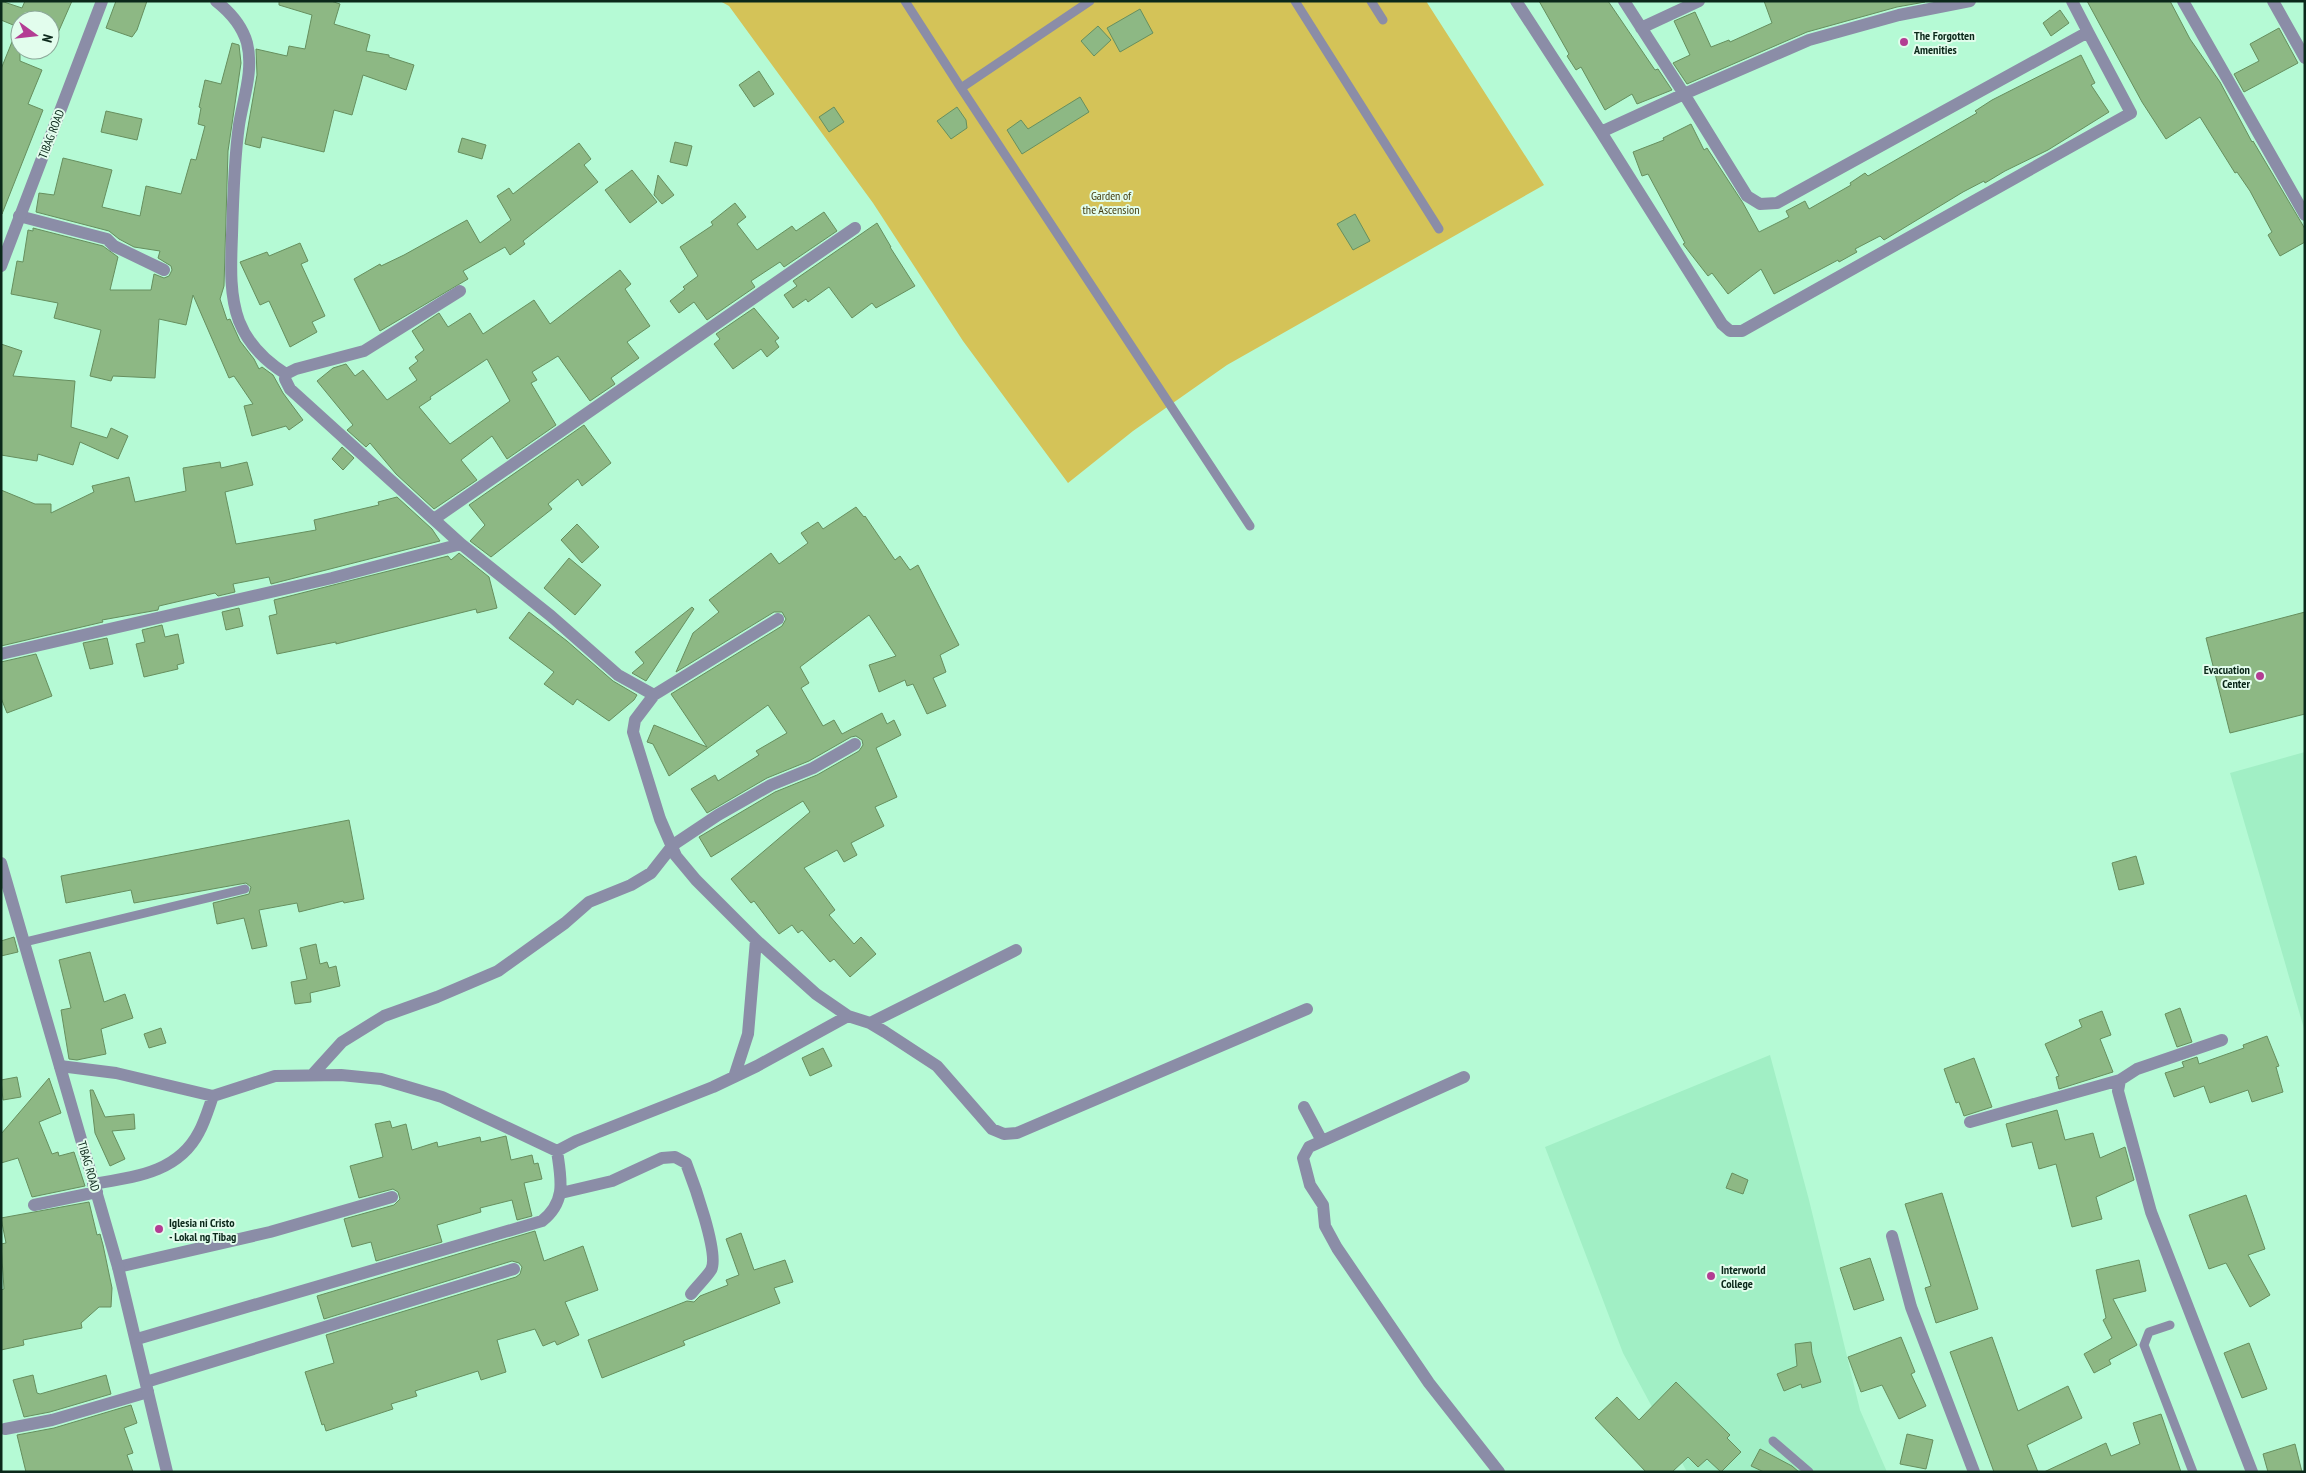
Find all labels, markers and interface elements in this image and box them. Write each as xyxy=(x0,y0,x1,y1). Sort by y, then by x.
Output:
north arrow xyxy=(10,10,60,60)
place label: The Forgotten Amenities xyxy=(1913,28,1975,57)
text: N xyxy=(38,32,57,44)
marker: The Forgotten Amenities xyxy=(1898,36,1910,48)
street label: TIBAG ROAD xyxy=(35,107,67,161)
park label: Garden of the Ascension xyxy=(1083,188,1139,217)
place label: Evacuation Center xyxy=(2204,662,2250,691)
marker: Evacuation Center xyxy=(2254,670,2266,682)
street label: TIBAG ROAD xyxy=(75,1139,103,1193)
place label: Iglesia ni Cristo - Lokal ng Tibag xyxy=(169,1215,236,1244)
marker: Iglesia ni Cristo - Lokal ng Tibag xyxy=(153,1223,165,1235)
place label: Interworld College xyxy=(1721,1262,1766,1291)
marker: Interworld College xyxy=(1705,1270,1717,1282)

